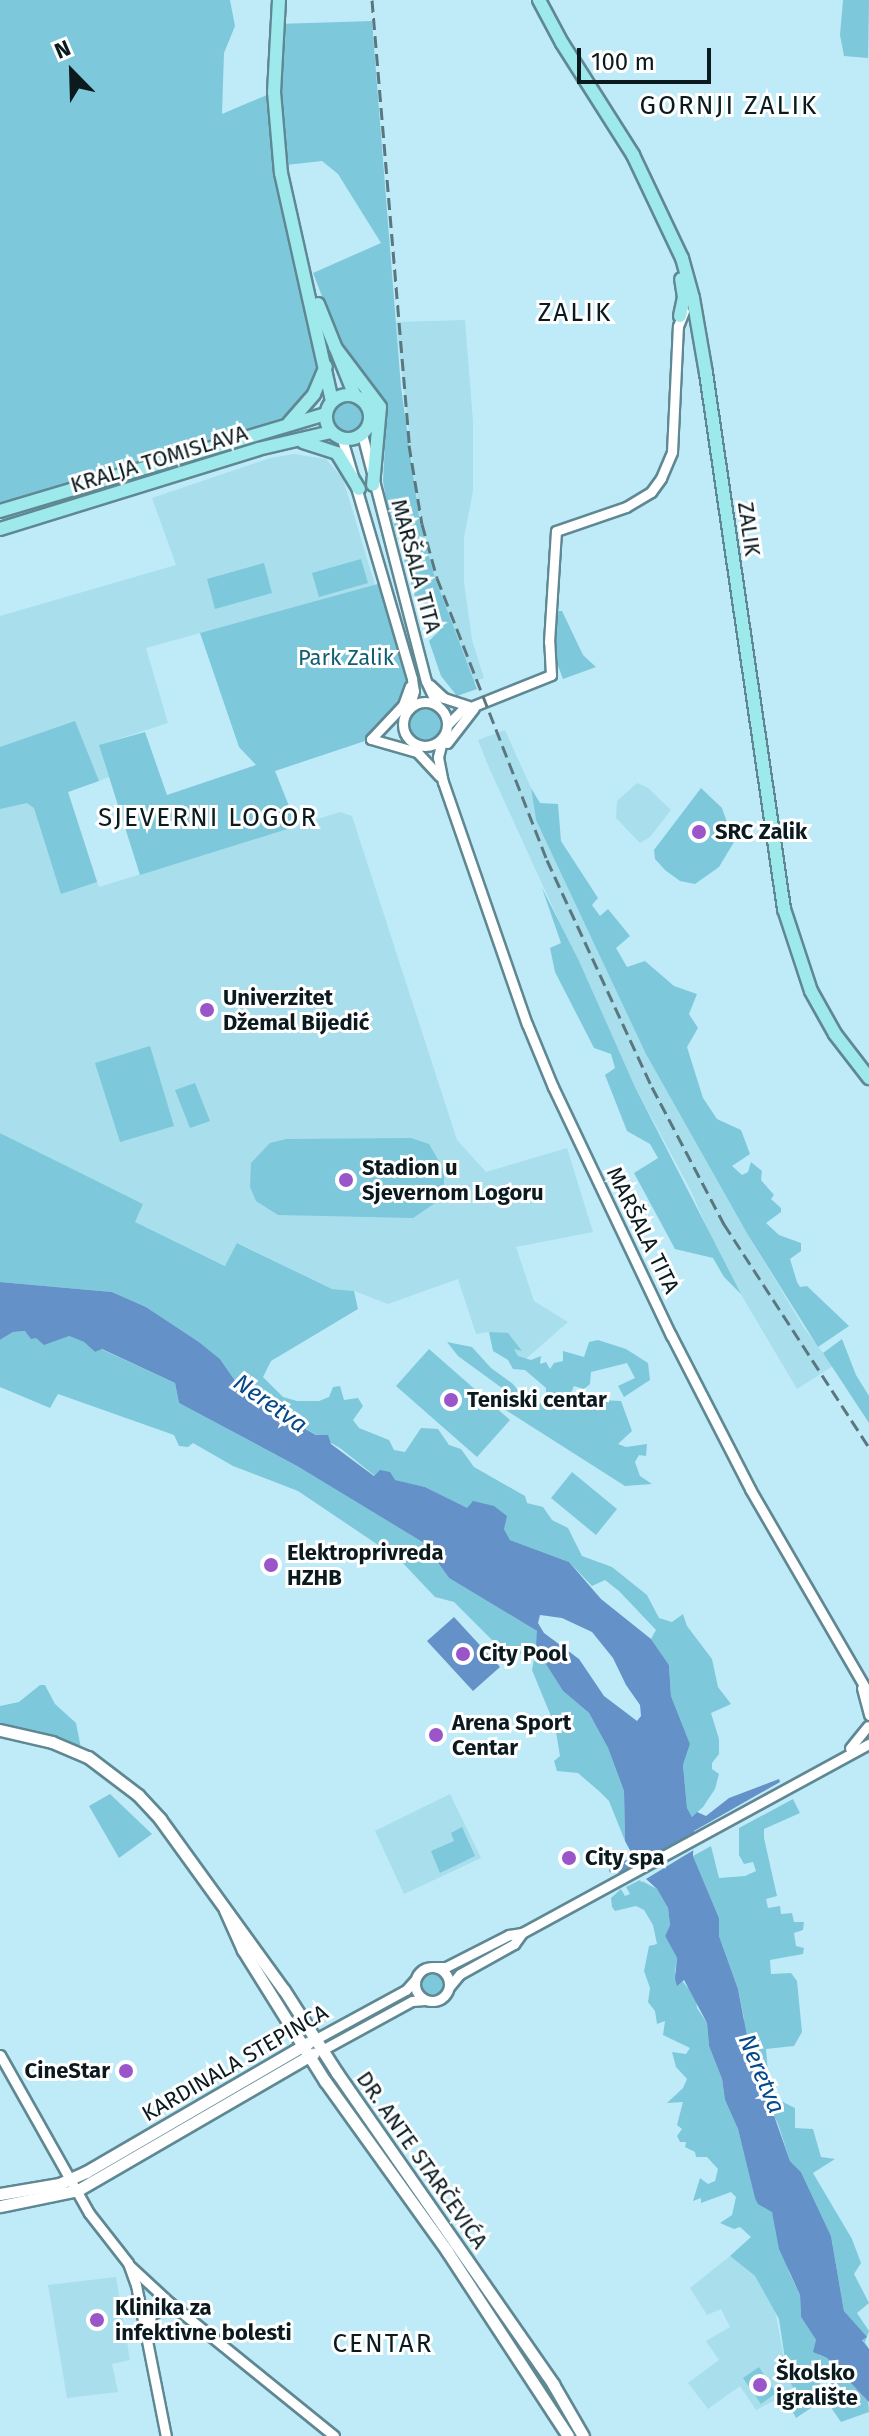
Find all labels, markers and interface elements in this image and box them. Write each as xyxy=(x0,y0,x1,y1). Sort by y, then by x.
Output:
north arrow xyxy=(32,32,112,112)
scale bar xyxy=(581,32,715,82)
text: N xyxy=(50,34,74,65)
text: 100 m xyxy=(591,48,655,76)
district label: GORNJI ZALIK xyxy=(640,90,818,122)
district label: ZALIK xyxy=(538,297,612,329)
street label: KRALJA TOMISLAVA xyxy=(67,420,251,498)
street label: MARŠALA TITA xyxy=(385,496,447,636)
street label: ZALIK xyxy=(732,500,766,558)
park label: Park Zalik xyxy=(298,645,394,671)
district label: SJEVERNI LOGOR xyxy=(98,802,318,834)
place label: SRC Zalik xyxy=(715,819,807,845)
marker: SRC Zalik xyxy=(690,823,708,841)
place label: Univerzitet Džemal Bijedić xyxy=(223,984,369,1036)
marker: Univerzitet Džemal Bijedić xyxy=(198,1001,216,1019)
place label: Stadion u Sjevernom Logoru xyxy=(362,1154,544,1206)
street label: MARŠALA TITA xyxy=(601,1162,685,1298)
marker: Stadion u Sjevernom Logoru xyxy=(337,1171,355,1189)
water label: Neretva xyxy=(228,1368,312,1440)
place label: Teniski centar xyxy=(467,1387,607,1413)
marker: Teniski centar xyxy=(442,1391,460,1409)
place label: Elektroprivreda HZHB xyxy=(287,1539,444,1590)
marker: Elektroprivreda HZHB xyxy=(262,1556,280,1574)
place label: City Pool xyxy=(479,1641,568,1667)
marker: City Pool xyxy=(454,1645,472,1663)
place label: Arena Sport Centar xyxy=(452,1709,571,1760)
marker: Arena Sport Centar xyxy=(427,1726,445,1744)
place label: City spa xyxy=(585,1845,664,1871)
marker: City spa xyxy=(560,1849,578,1867)
street label: KARDINALA STEPINCA xyxy=(137,1999,333,2127)
water label: Neretva xyxy=(732,2030,790,2118)
place label: CineStar xyxy=(25,2058,110,2084)
marker: CineStar xyxy=(117,2062,135,2080)
street label: DR. ANTE STARČEVIĆA xyxy=(351,2066,493,2254)
place label: Klinika za infektivne bolesti xyxy=(115,2294,292,2346)
marker: Klinika za infektivne bolesti xyxy=(86,2309,108,2331)
district label: CENTAR xyxy=(333,2328,433,2360)
place label: Školsko igralište xyxy=(776,2359,858,2410)
marker: Školsko igralište xyxy=(751,2376,769,2394)

